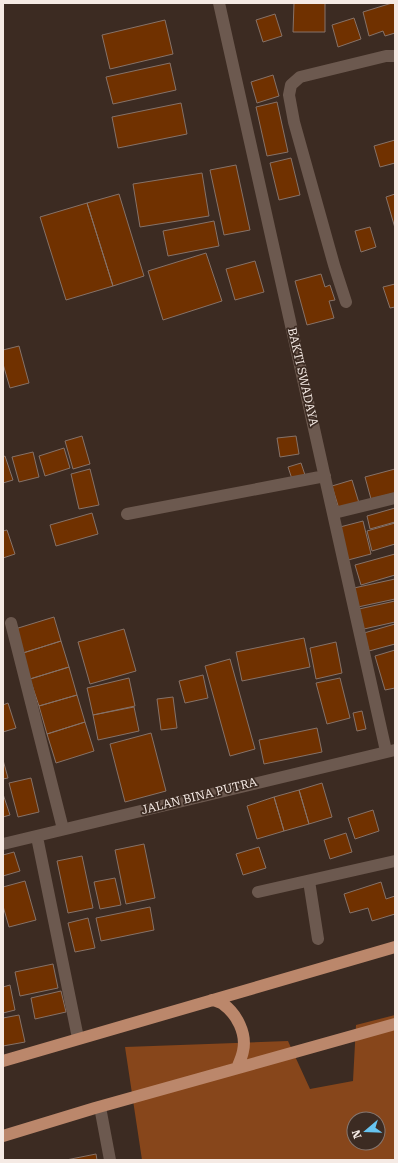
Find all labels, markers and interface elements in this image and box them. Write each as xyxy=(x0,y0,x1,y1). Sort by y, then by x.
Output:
street label: BAKTI SWADAYA xyxy=(285,326,321,428)
street label: JALAN BINA PUTRA xyxy=(140,775,259,817)
north arrow xyxy=(346,1111,386,1151)
text: N xyxy=(349,1127,365,1140)

